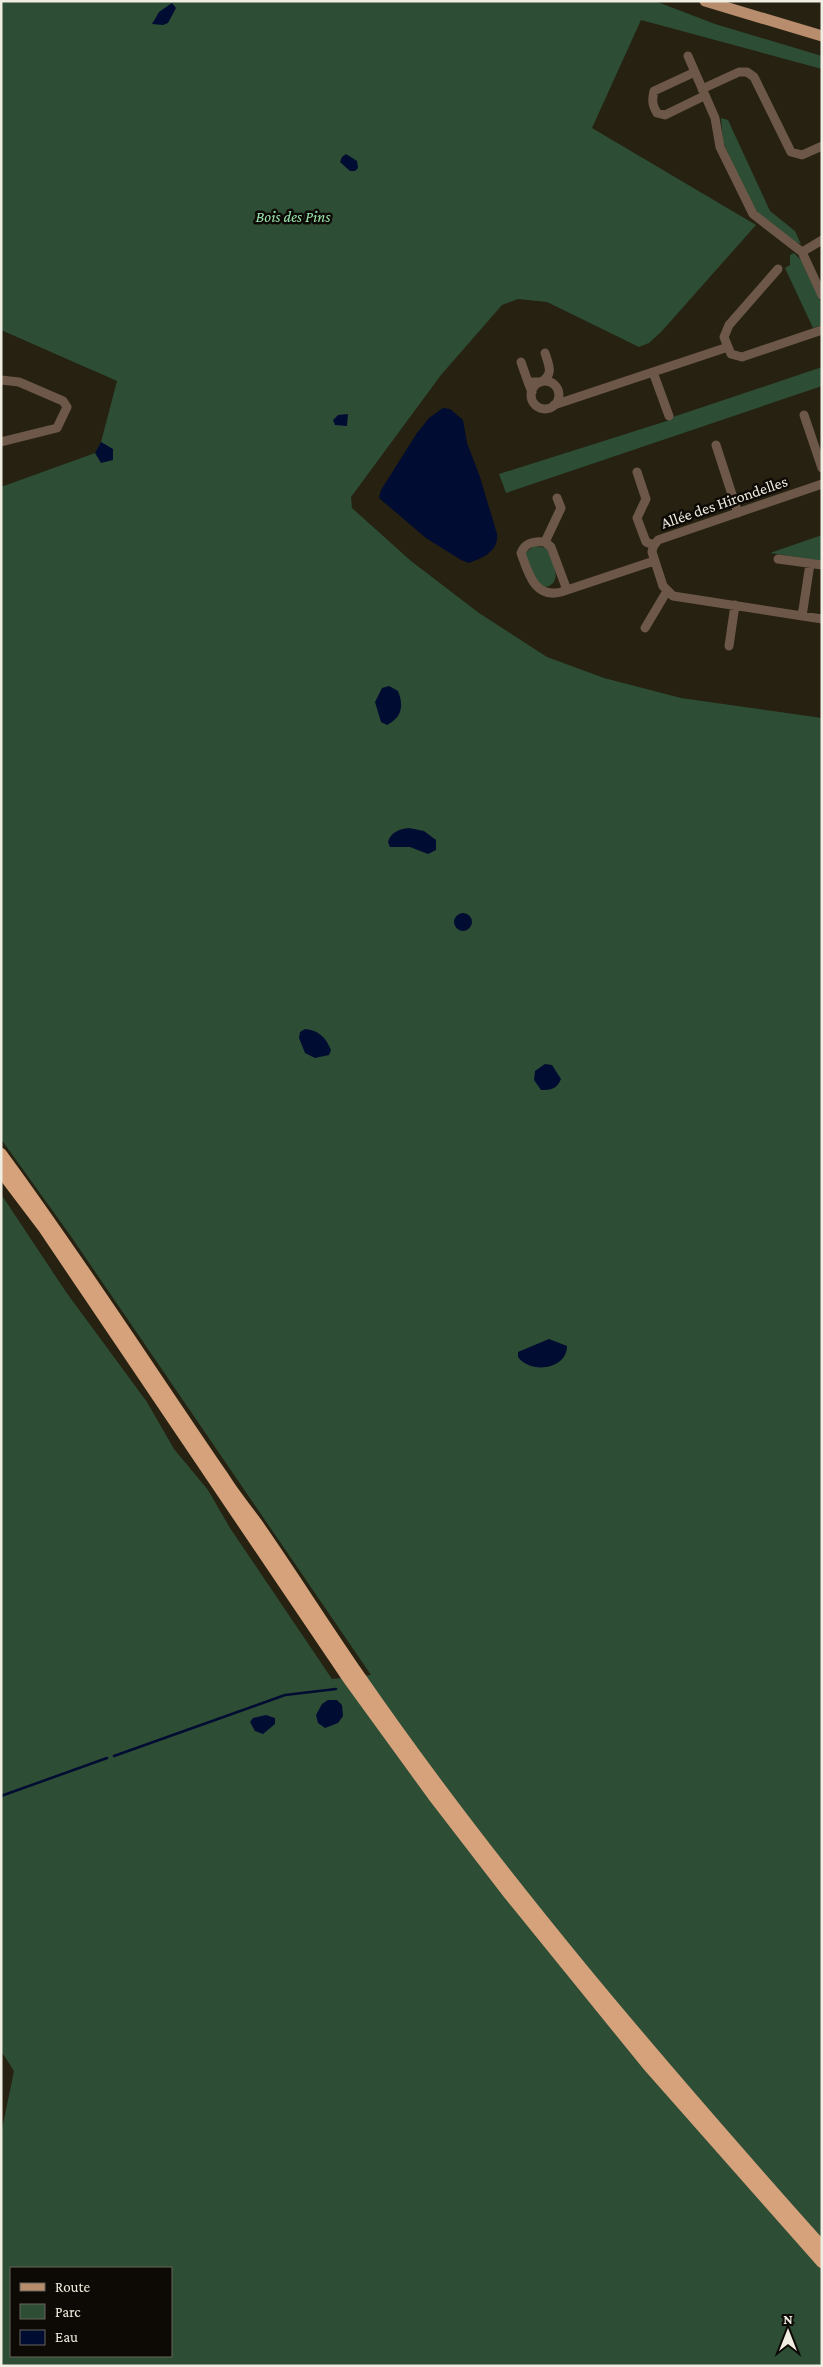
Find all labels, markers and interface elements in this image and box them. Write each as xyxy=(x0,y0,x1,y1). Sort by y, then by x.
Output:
park label: Bois des Pins xyxy=(256,208,330,225)
street label: Allée des Hirondelles xyxy=(658,472,790,532)
legend xyxy=(10,2267,172,2357)
text: Route xyxy=(55,2279,90,2295)
text: Parc xyxy=(55,2304,81,2320)
north arrow xyxy=(763,2307,813,2357)
text: N xyxy=(783,2311,793,2327)
text: Eau xyxy=(55,2329,78,2345)

